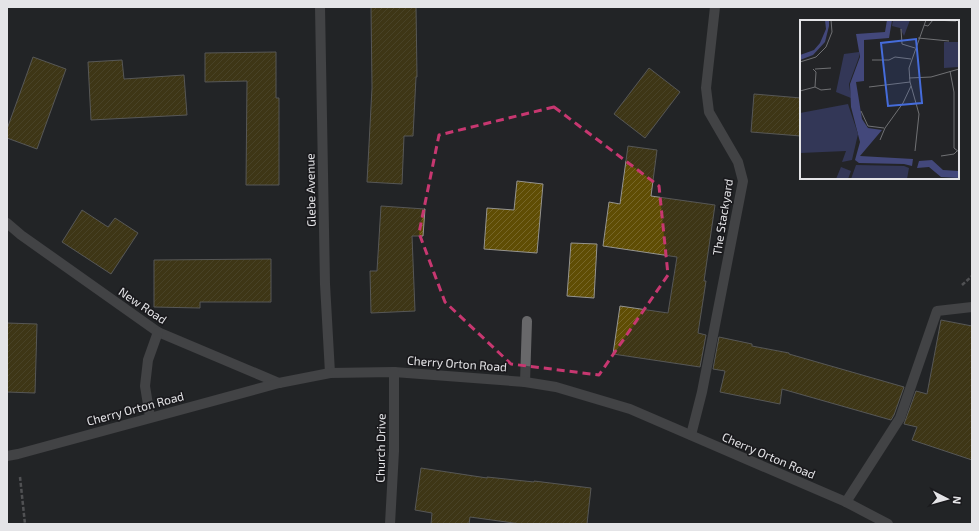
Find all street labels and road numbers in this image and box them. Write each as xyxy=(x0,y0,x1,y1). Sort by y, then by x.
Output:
street label: Glebe Avenue xyxy=(302,153,318,227)
street label: The Stackyard xyxy=(709,178,735,256)
street label: New Road xyxy=(116,284,170,326)
street label: Cherry Orton Road xyxy=(407,353,507,373)
street label: Cherry Orton Road xyxy=(85,388,185,428)
street label: Church Drive xyxy=(372,413,388,483)
street label: Cherry Orton Road xyxy=(720,429,818,481)

